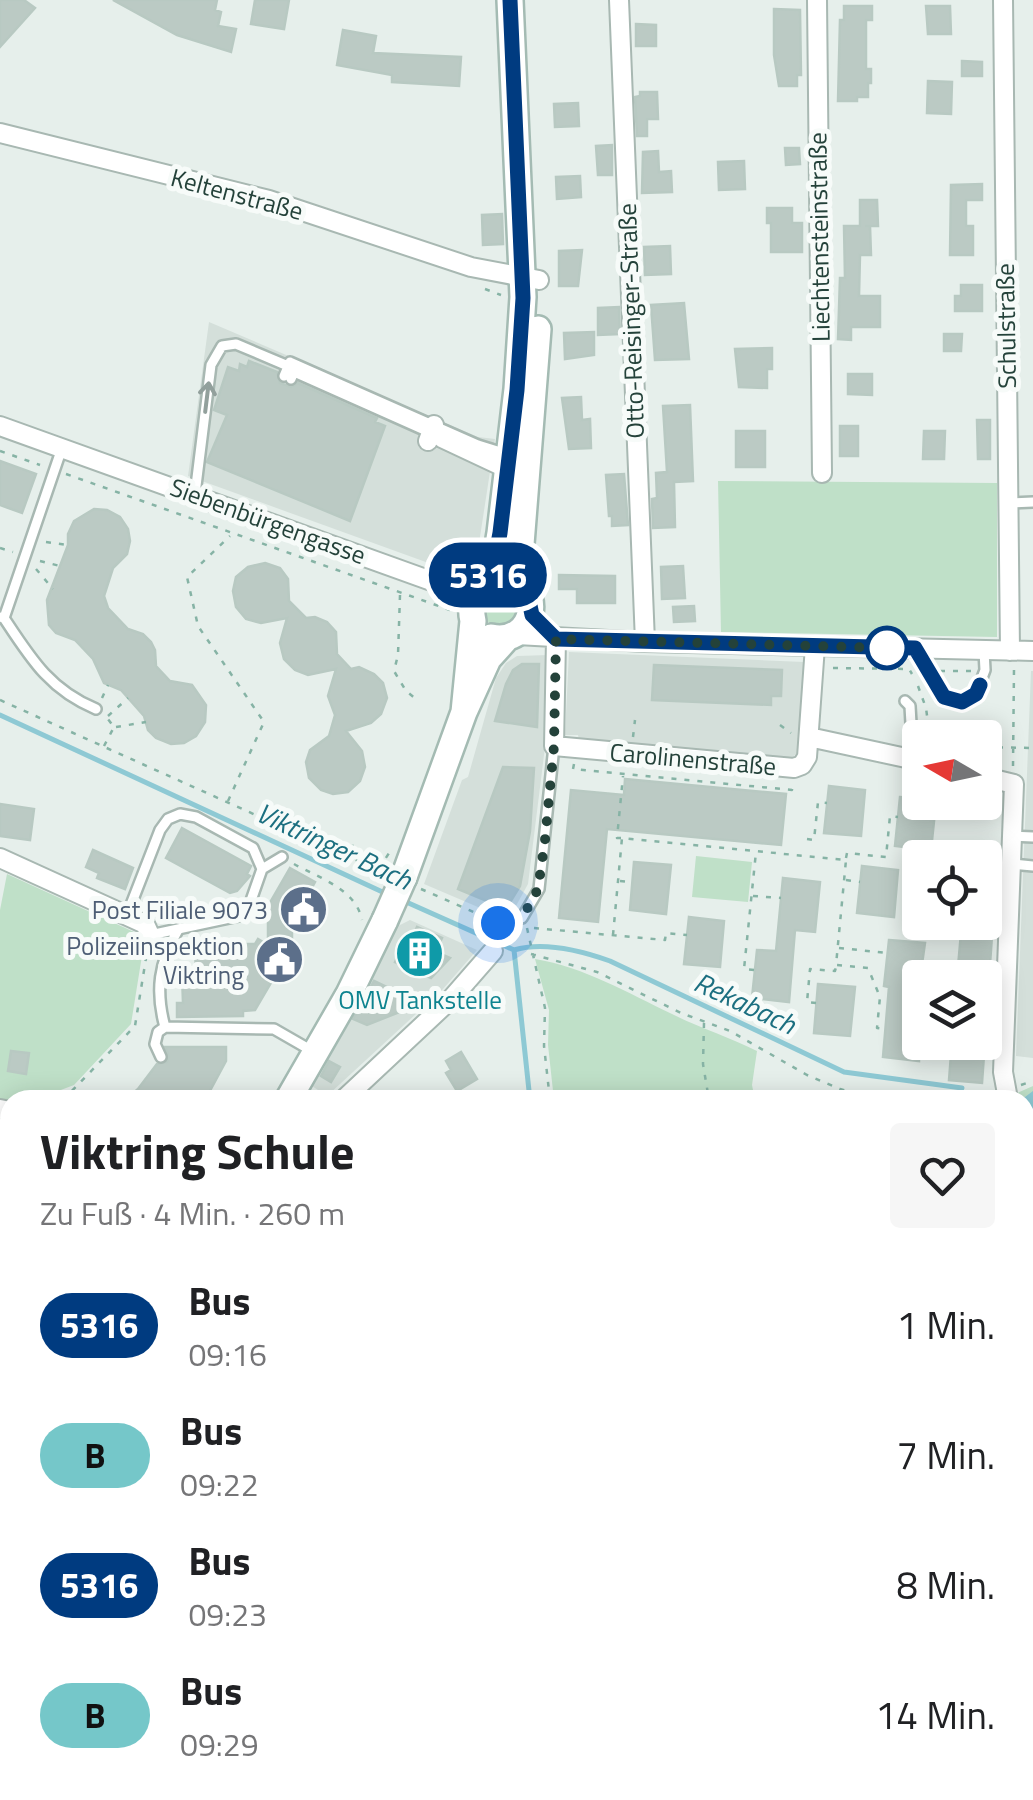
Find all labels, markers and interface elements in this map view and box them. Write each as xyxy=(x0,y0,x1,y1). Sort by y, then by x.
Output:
street label: Liechtensteinstraße xyxy=(798,132,840,342)
street label: Keltenstraße xyxy=(167,158,307,230)
street label: Otto-Reisinger-Straße xyxy=(608,203,654,439)
street label: Schulstraße xyxy=(986,263,1026,389)
one-way arrow xyxy=(198,381,217,414)
street label: Siebenbürgengasse xyxy=(165,468,371,574)
line badge: 5316 xyxy=(418,542,558,608)
text: 5316 xyxy=(449,548,527,602)
unlabelled marker xyxy=(866,627,908,669)
north arrow xyxy=(902,720,1002,820)
map controls xyxy=(902,720,1002,1060)
street label: Carolinenstraße xyxy=(608,733,778,785)
water label: Viktringer Bach xyxy=(249,791,420,901)
button: locate xyxy=(902,840,1002,940)
public building icon: Post Filiale 9073 xyxy=(277,884,329,936)
place label: Post Filiale 9073 xyxy=(92,891,268,929)
your location xyxy=(473,898,523,948)
place label: Polizeiinspektion Viktring xyxy=(66,927,244,994)
building icon: OMV Tankstelle xyxy=(394,928,446,980)
public building icon: Polizeiinspektion Viktring xyxy=(253,934,305,986)
water label: Rekabach xyxy=(687,960,804,1045)
button: layers xyxy=(902,960,1002,1060)
place label: OMV Tankstelle xyxy=(338,981,502,1019)
text: Viktring Schule xyxy=(40,1115,355,1188)
button: heart xyxy=(890,1123,995,1228)
text: Zu Fuß · 4 Min. · 260 m xyxy=(40,1189,345,1237)
text: Bus xyxy=(188,1272,251,1330)
text: 1 Min. xyxy=(897,1296,995,1354)
text: 5316 xyxy=(60,1298,138,1352)
text: 09:16 xyxy=(188,1330,267,1378)
text: Bus xyxy=(180,1402,242,1460)
text: 7 Min. xyxy=(897,1426,995,1484)
text: B xyxy=(84,1428,106,1482)
text: 09:22 xyxy=(180,1460,259,1508)
text: Bus xyxy=(188,1532,251,1590)
text: 8 Min. xyxy=(897,1556,995,1614)
text: 5316 xyxy=(60,1558,138,1612)
text: 09:23 xyxy=(188,1590,267,1638)
text: Bus xyxy=(180,1662,242,1720)
text: 14 Min. xyxy=(875,1686,995,1744)
text: B xyxy=(84,1688,106,1742)
text: 09:29 xyxy=(180,1720,259,1768)

